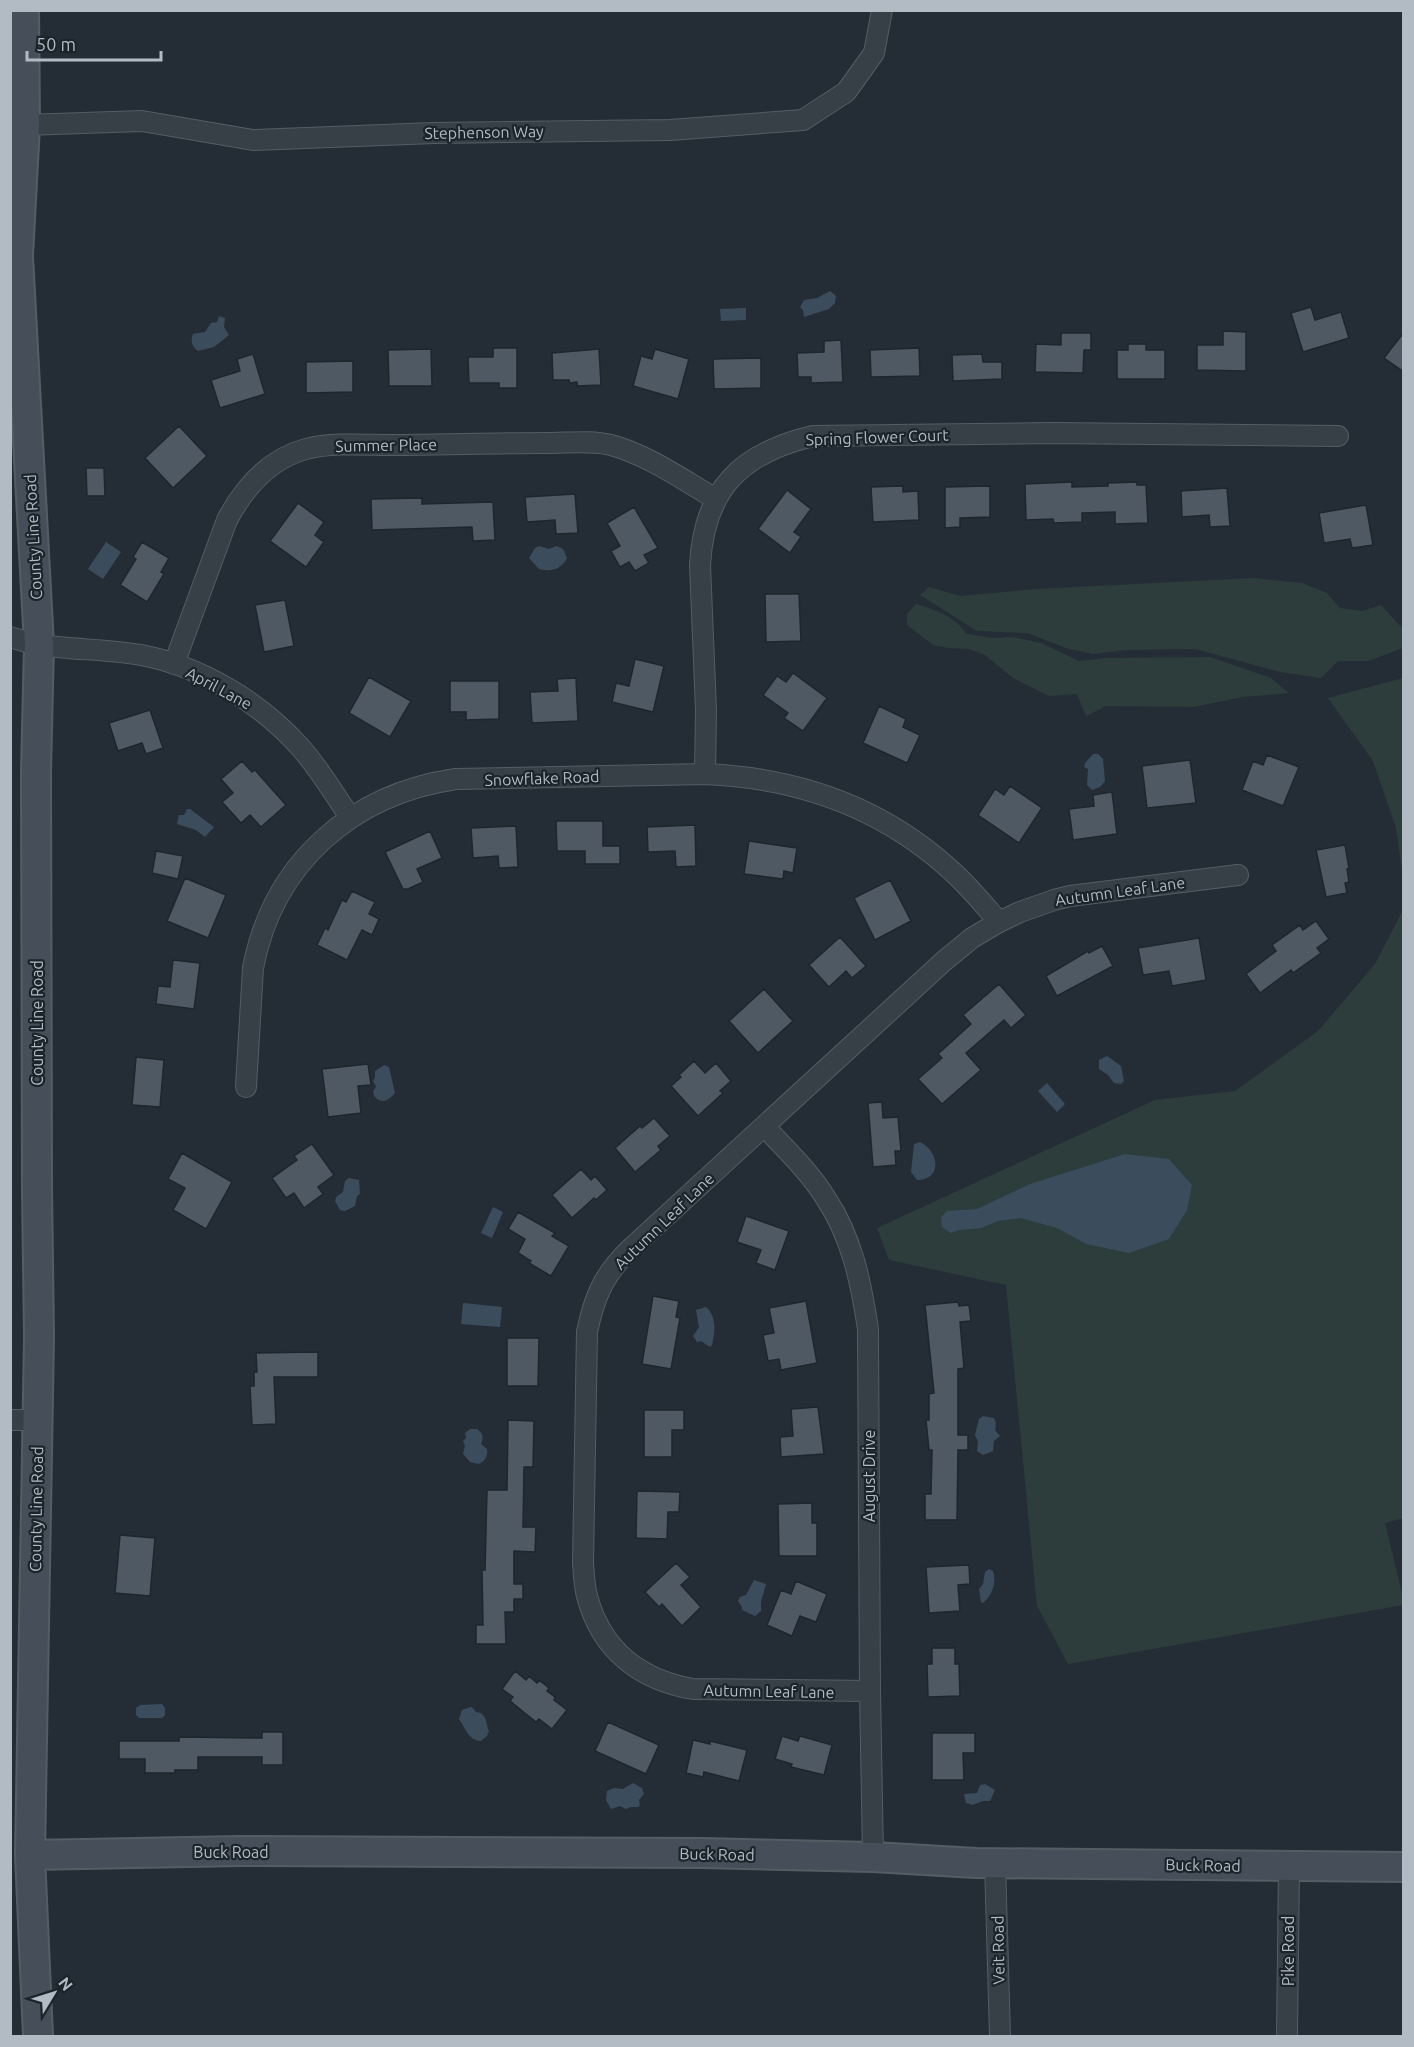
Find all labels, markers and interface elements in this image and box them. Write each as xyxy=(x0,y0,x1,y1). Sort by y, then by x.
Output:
scale bar xyxy=(27,24,160,62)
text: 50 m xyxy=(36,34,76,54)
street label: Stephenson Way xyxy=(424,122,544,142)
street label: Spring Flower Court xyxy=(805,425,950,448)
street label: Summer Place xyxy=(335,435,437,455)
street label: County Line Road xyxy=(21,474,45,600)
street label: April Lane xyxy=(183,663,255,713)
street label: Snowflake Road xyxy=(484,767,600,789)
street label: Autumn Leaf Lane xyxy=(1054,873,1186,909)
street label: County Line Road xyxy=(28,960,46,1086)
street label: Autumn Leaf Lane xyxy=(611,1169,717,1273)
street label: August Drive xyxy=(860,1430,878,1522)
street label: County Line Road xyxy=(26,1446,46,1572)
street label: Autumn Leaf Lane xyxy=(703,1681,835,1701)
street label: Buck Road xyxy=(193,1843,269,1861)
street label: Buck Road xyxy=(679,1844,755,1864)
street label: Buck Road xyxy=(1165,1855,1241,1875)
street label: Veit Road xyxy=(988,1915,1008,1985)
street label: Pike Road xyxy=(1279,1916,1297,1986)
north arrow xyxy=(24,1963,84,2023)
text: N xyxy=(55,1974,77,1994)

